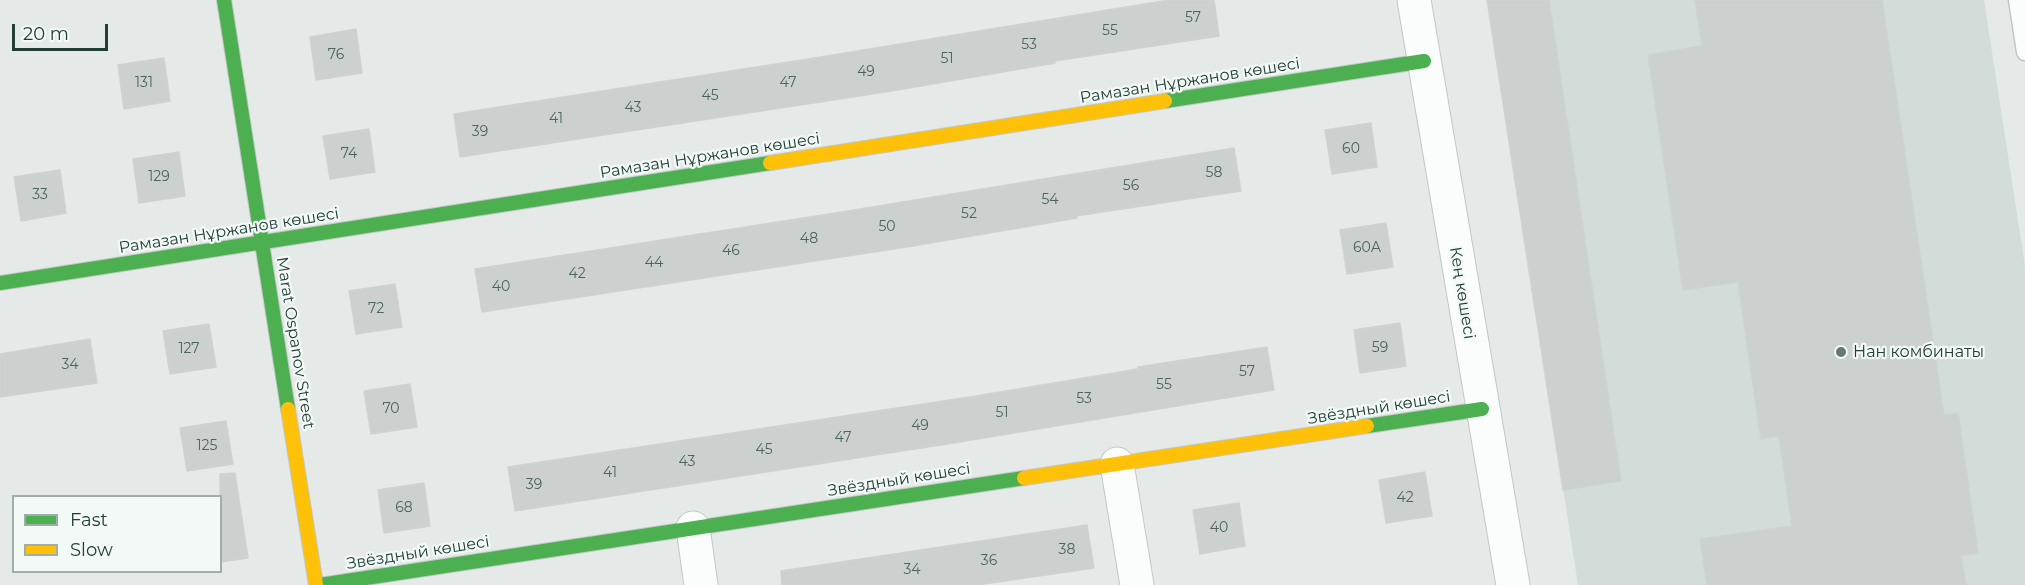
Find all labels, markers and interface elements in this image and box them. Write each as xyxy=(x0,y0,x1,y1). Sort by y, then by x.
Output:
house number: 57 xyxy=(1185,10,1201,26)
scale bar xyxy=(15,12,111,50)
text: 20 m xyxy=(23,23,69,45)
house number: 55 xyxy=(1102,23,1118,39)
house number: 53 xyxy=(1021,37,1037,53)
house number: 76 xyxy=(328,47,344,63)
house number: 51 xyxy=(941,51,953,67)
street label: Рамазан Нұржанов көшесі xyxy=(1079,54,1301,108)
house number: 49 xyxy=(857,64,875,80)
house number: 131 xyxy=(135,75,153,91)
house number: 47 xyxy=(780,75,796,91)
house number: 45 xyxy=(701,88,719,104)
house number: 43 xyxy=(625,100,641,116)
house number: 41 xyxy=(549,111,563,127)
house number: 39 xyxy=(472,124,488,140)
street label: Рамазан Нұржанов көшесі xyxy=(599,129,821,183)
house number: 60 xyxy=(1342,141,1360,157)
house number: 74 xyxy=(341,146,357,162)
house number: 58 xyxy=(1206,165,1222,181)
house number: 129 xyxy=(148,169,170,185)
house number: 56 xyxy=(1123,178,1139,194)
house number: 33 xyxy=(32,187,48,203)
house number: 54 xyxy=(1041,192,1059,208)
street label: Рамазан Нұржанов көшесі xyxy=(118,204,340,258)
house number: 52 xyxy=(961,206,977,222)
house number: 50 xyxy=(878,219,896,235)
house number: 48 xyxy=(800,231,818,247)
house number: 60А xyxy=(1353,240,1381,256)
house number: 46 xyxy=(722,243,740,259)
street label: Кең көшесі xyxy=(1445,245,1479,341)
house number: 44 xyxy=(645,255,663,271)
street label: Marat Ospanov Street xyxy=(272,256,318,430)
house number: 42 xyxy=(568,266,586,282)
house number: 40 xyxy=(492,279,510,295)
house number: 72 xyxy=(368,301,384,317)
house number: 59 xyxy=(1372,340,1388,356)
house number: 127 xyxy=(178,341,200,357)
place label: Нан комбинаты xyxy=(1853,342,1984,362)
marker: Нан комбинаты xyxy=(1834,345,1848,359)
house number: 34 xyxy=(61,357,79,373)
house number: 57 xyxy=(1239,364,1255,380)
house number: 55 xyxy=(1156,377,1172,393)
street label: Звёздный көшесі xyxy=(1306,387,1452,429)
house number: 53 xyxy=(1076,391,1092,407)
house number: 70 xyxy=(382,401,400,417)
house number: 51 xyxy=(996,405,1008,421)
house number: 49 xyxy=(911,418,929,434)
house number: 47 xyxy=(835,430,851,446)
house number: 125 xyxy=(197,438,217,454)
house number: 45 xyxy=(755,442,773,458)
house number: 43 xyxy=(679,454,695,470)
street label: Звёздный көшесі xyxy=(826,459,972,501)
house number: 41 xyxy=(603,465,617,481)
house number: 39 xyxy=(526,477,542,493)
house number: 42 xyxy=(1396,490,1414,506)
legend xyxy=(12,495,222,573)
house number: 68 xyxy=(395,500,413,516)
text: Fast xyxy=(70,509,108,531)
house number: 40 xyxy=(1210,520,1228,536)
street label: Звёздный көшесі xyxy=(345,532,491,574)
text: Slow xyxy=(70,539,113,561)
house number: 38 xyxy=(1059,542,1075,558)
house number: 36 xyxy=(981,553,997,569)
house number: 34 xyxy=(903,562,921,578)

